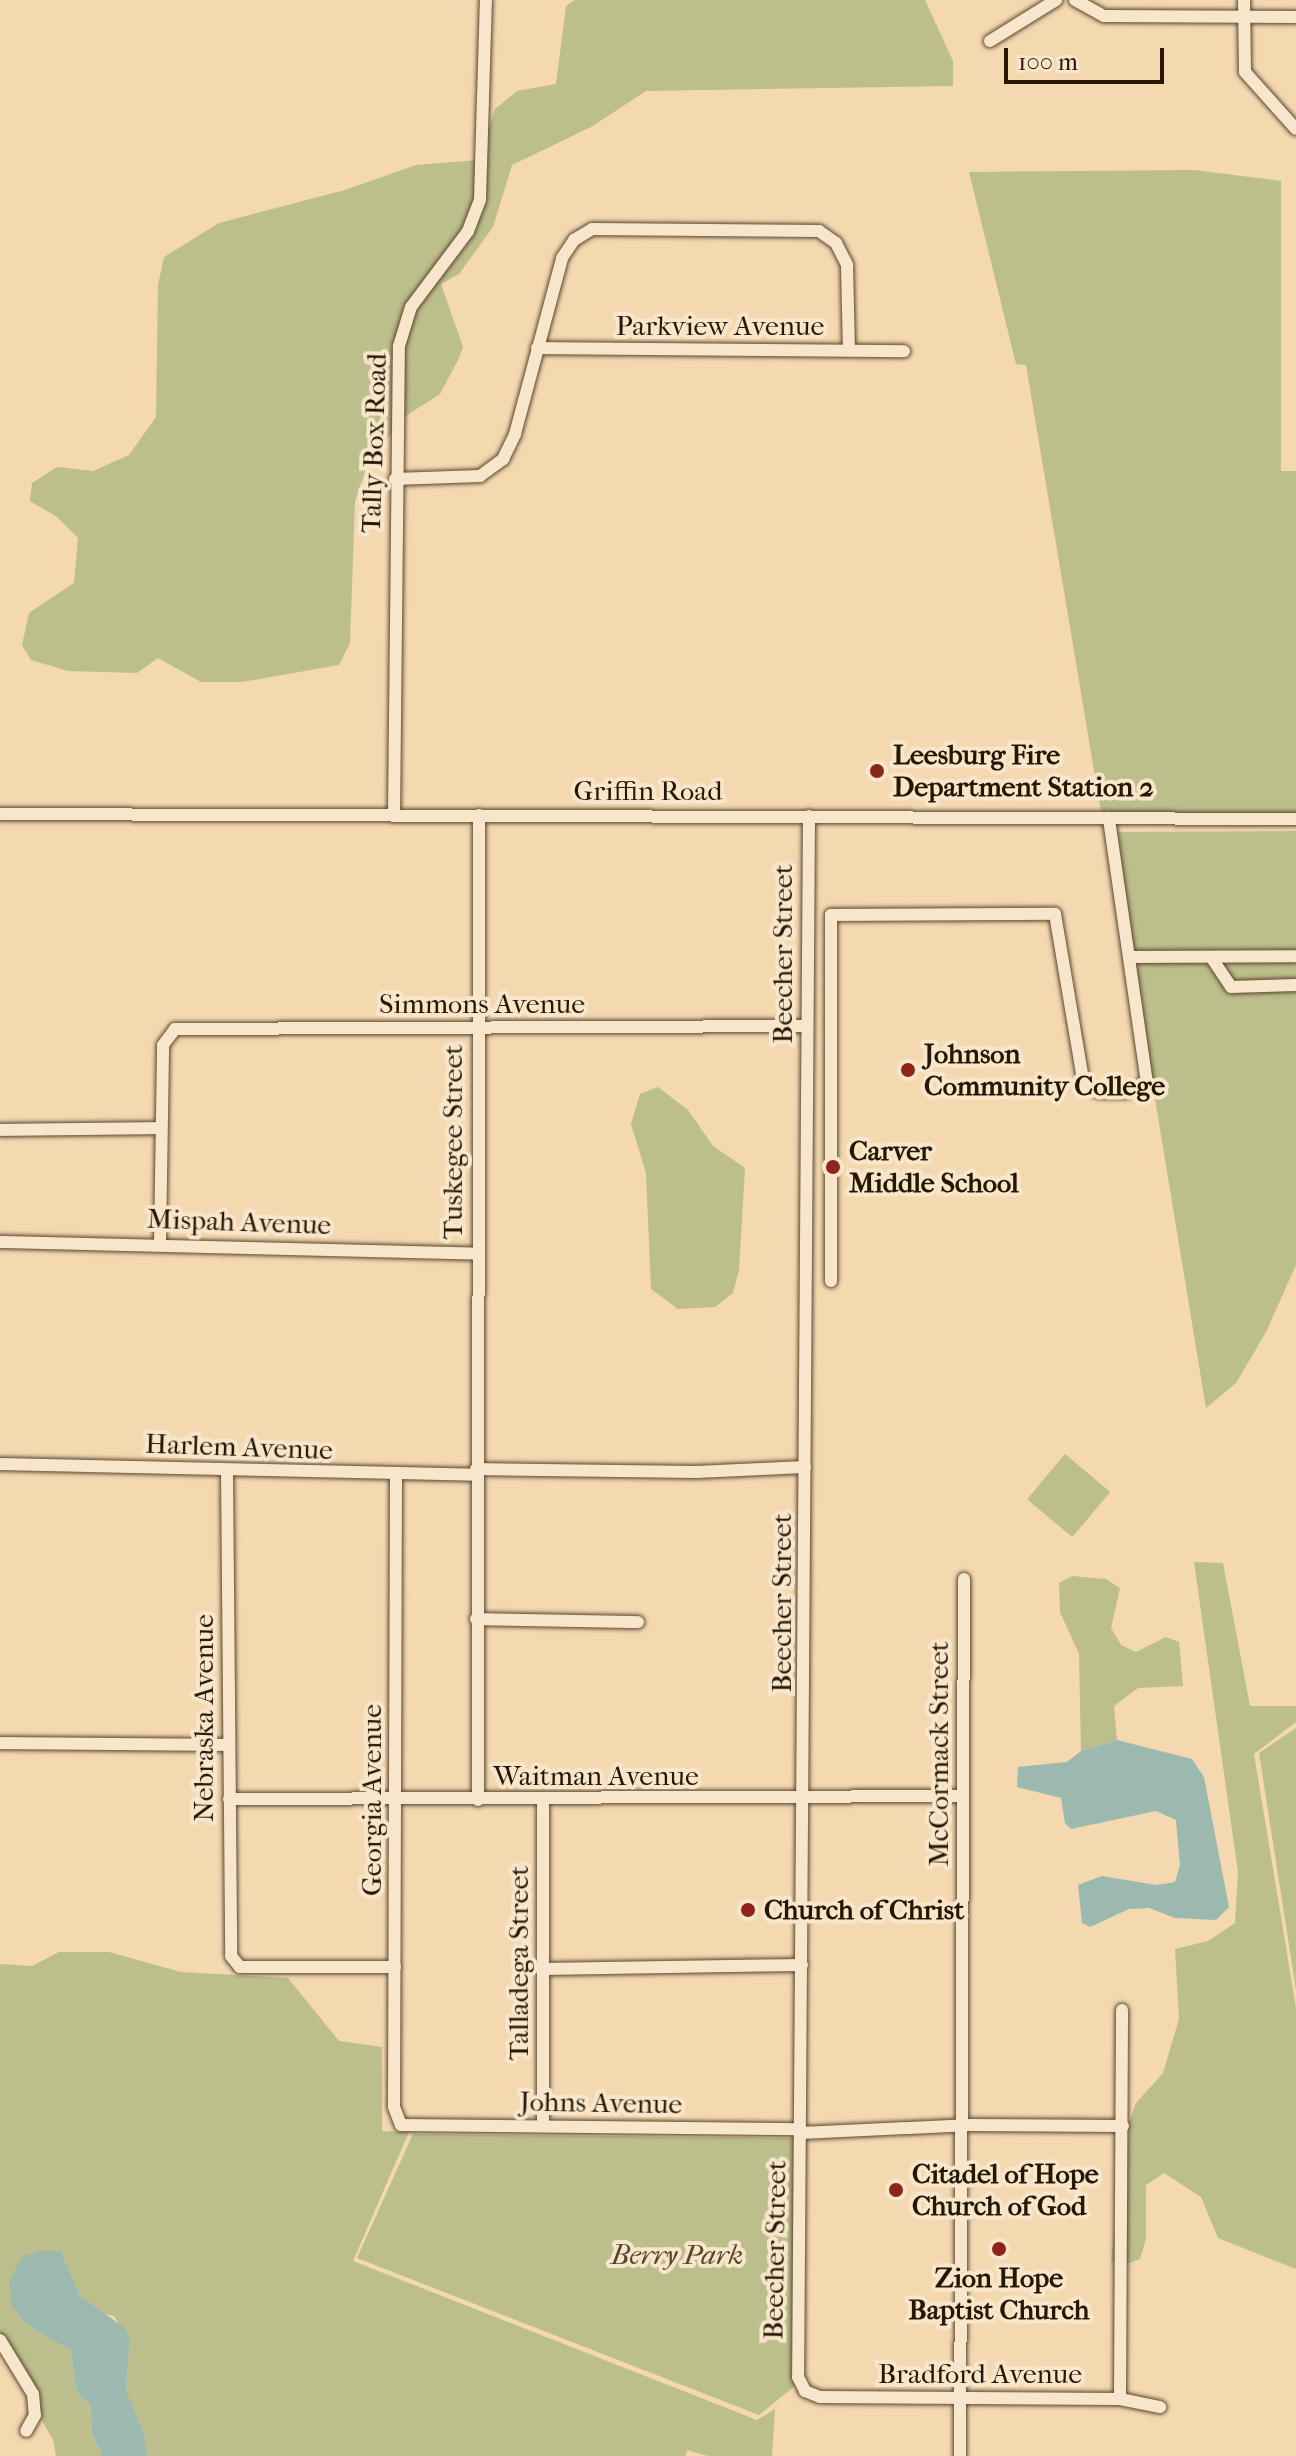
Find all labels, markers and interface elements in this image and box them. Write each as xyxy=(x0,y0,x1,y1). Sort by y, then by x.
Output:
scale bar xyxy=(1008,32,1168,82)
text: 100 m xyxy=(1018,48,1078,76)
street label: Parkview Avenue xyxy=(616,309,824,343)
street label: Tally Box Road xyxy=(354,352,394,534)
place label: Leesburg Fire Department Station 2 xyxy=(893,738,1154,804)
marker: Leesburg Fire Department Station 2 xyxy=(868,762,886,780)
street label: Griffin Road xyxy=(573,774,723,808)
street label: Beecher Street xyxy=(766,864,800,1044)
street label: Simmons Avenue xyxy=(379,987,585,1021)
place label: Johnson Community College xyxy=(924,1037,1165,1103)
street label: Tuskegee Street xyxy=(436,1045,470,1239)
marker: Johnson Community College xyxy=(899,1061,917,1079)
place label: Carver Middle School xyxy=(849,1134,1019,1200)
marker: Carver Middle School xyxy=(824,1158,842,1176)
street label: Mispah Avenue xyxy=(146,1202,332,1242)
street label: Harlem Avenue xyxy=(145,1427,333,1467)
street label: Beecher Street xyxy=(765,1513,799,1693)
street label: Nebraska Avenue xyxy=(187,1614,221,1822)
street label: McCormack Street xyxy=(922,1641,956,1867)
street label: Georgia Avenue xyxy=(355,1704,389,1896)
street label: Waitman Avenue xyxy=(493,1759,699,1793)
street label: Talladega Street xyxy=(502,1866,536,2060)
place label: Church of Christ xyxy=(764,1893,964,1927)
marker: Church of Christ xyxy=(739,1901,757,1919)
street label: Johns Avenue xyxy=(519,2085,683,2121)
place label: Citadel of Hope Church of God xyxy=(912,2157,1099,2223)
street label: Beecher Street xyxy=(757,2160,793,2340)
marker: Citadel of Hope Church of God xyxy=(887,2181,905,2199)
park label: Berry Park xyxy=(611,2238,743,2272)
marker: Zion Hope Baptist Church xyxy=(990,2240,1008,2258)
place label: Zion Hope Baptist Church xyxy=(909,2261,1089,2327)
street label: Bradford Avenue xyxy=(878,2357,1082,2391)

